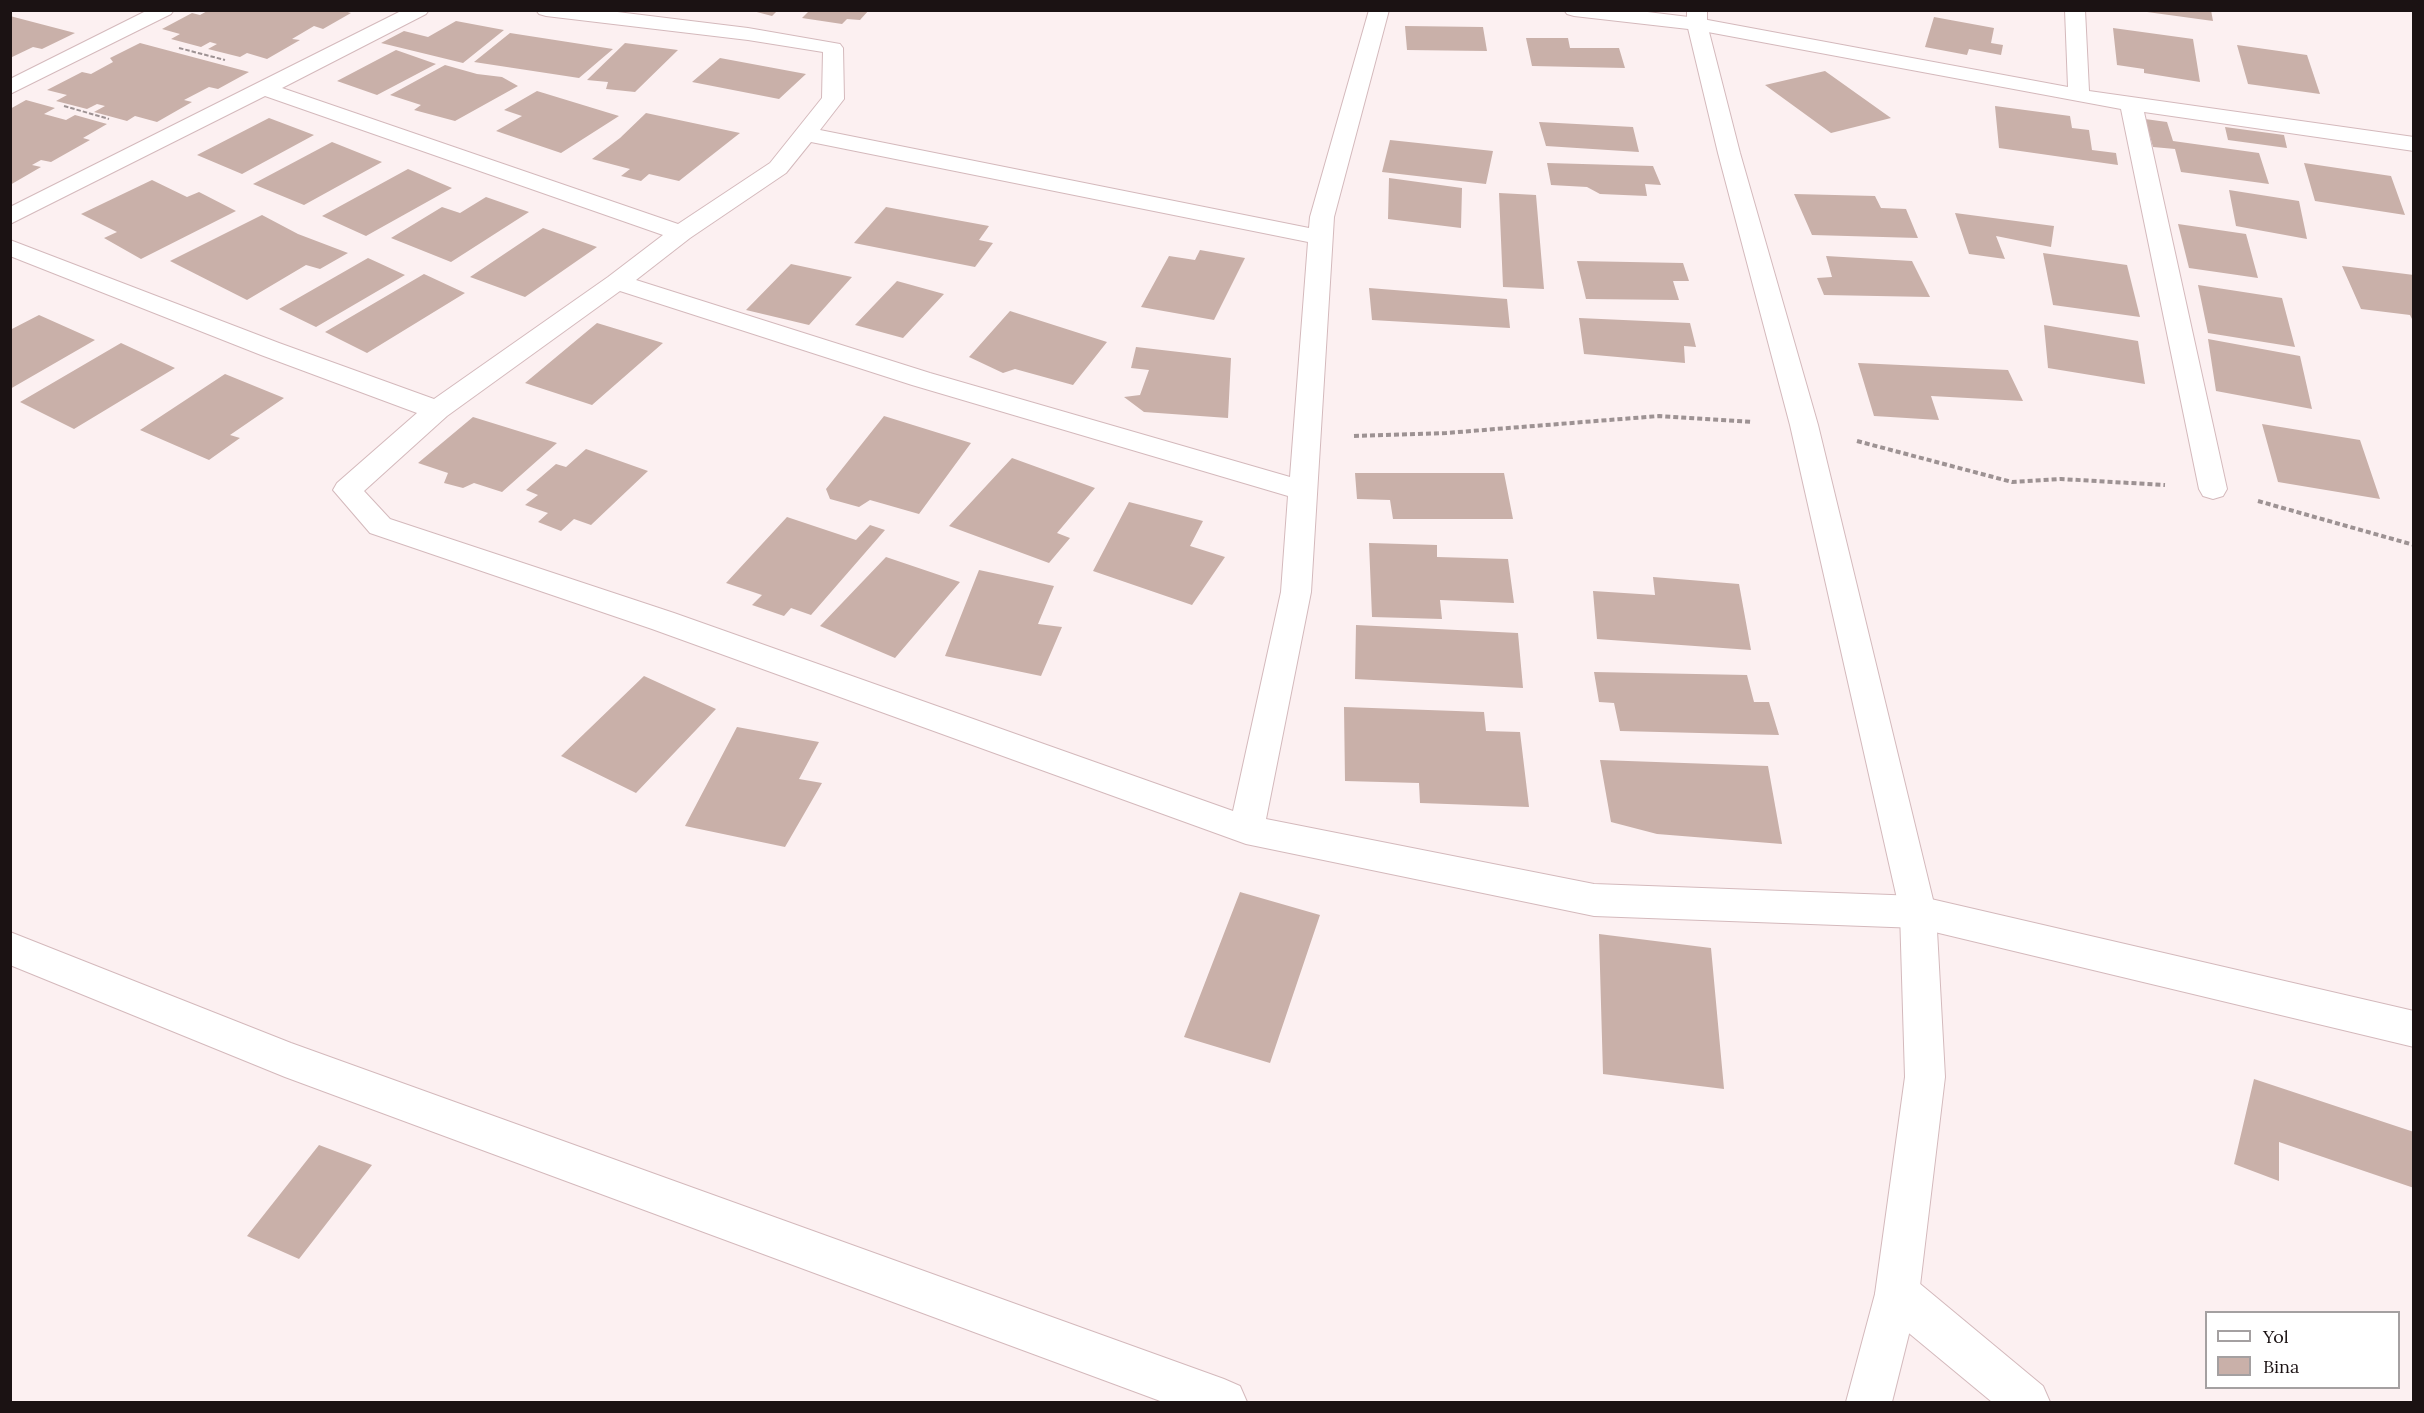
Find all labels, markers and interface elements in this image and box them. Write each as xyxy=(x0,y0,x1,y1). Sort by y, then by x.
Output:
legend xyxy=(2205,1311,2400,1389)
text: Yol xyxy=(2263,1325,2289,1348)
text: Bina xyxy=(2263,1355,2299,1378)

